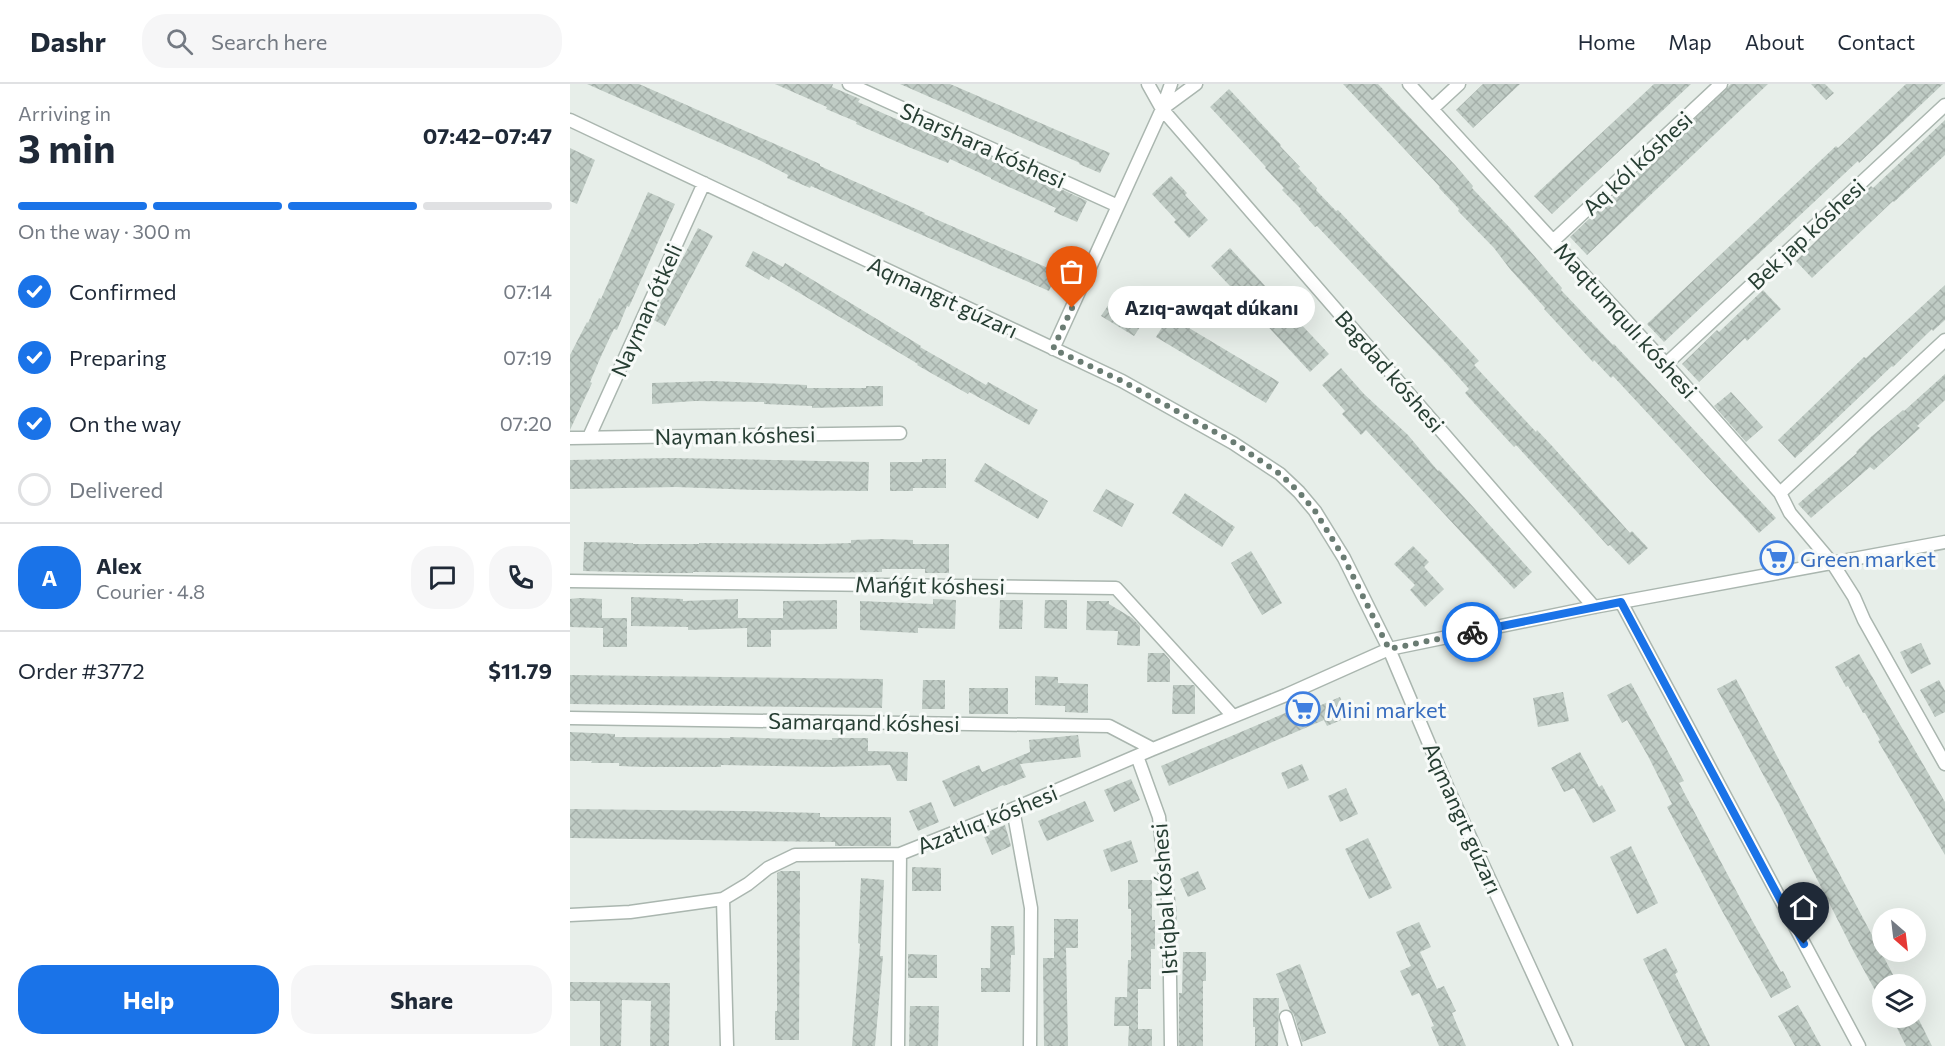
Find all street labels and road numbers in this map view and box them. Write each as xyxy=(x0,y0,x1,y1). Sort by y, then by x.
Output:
street label: Sharshara kóshesi xyxy=(896,96,1070,194)
street label: Aq kól kóshesi xyxy=(1576,105,1698,221)
street label: Bek jap kóshesi xyxy=(1742,173,1870,295)
street label: Maqtumqulı kóshesi xyxy=(1549,236,1703,404)
street label: Nayman ótkeli xyxy=(605,239,687,381)
street label: Aqmangıt gúzarı xyxy=(864,250,1022,344)
street label: Bagdad kóshesi xyxy=(1330,304,1450,438)
street label: Nayman kóshesi xyxy=(654,420,816,450)
street label: Mańǵıt kóshesi xyxy=(855,570,1005,600)
street label: Samarqand kóshesi xyxy=(768,707,960,737)
street label: Aqmangıt gúzarı xyxy=(1418,738,1508,898)
street label: Azatlıq kóshesi xyxy=(913,779,1061,859)
street label: Istiqbal kóshesi xyxy=(1145,822,1183,976)

